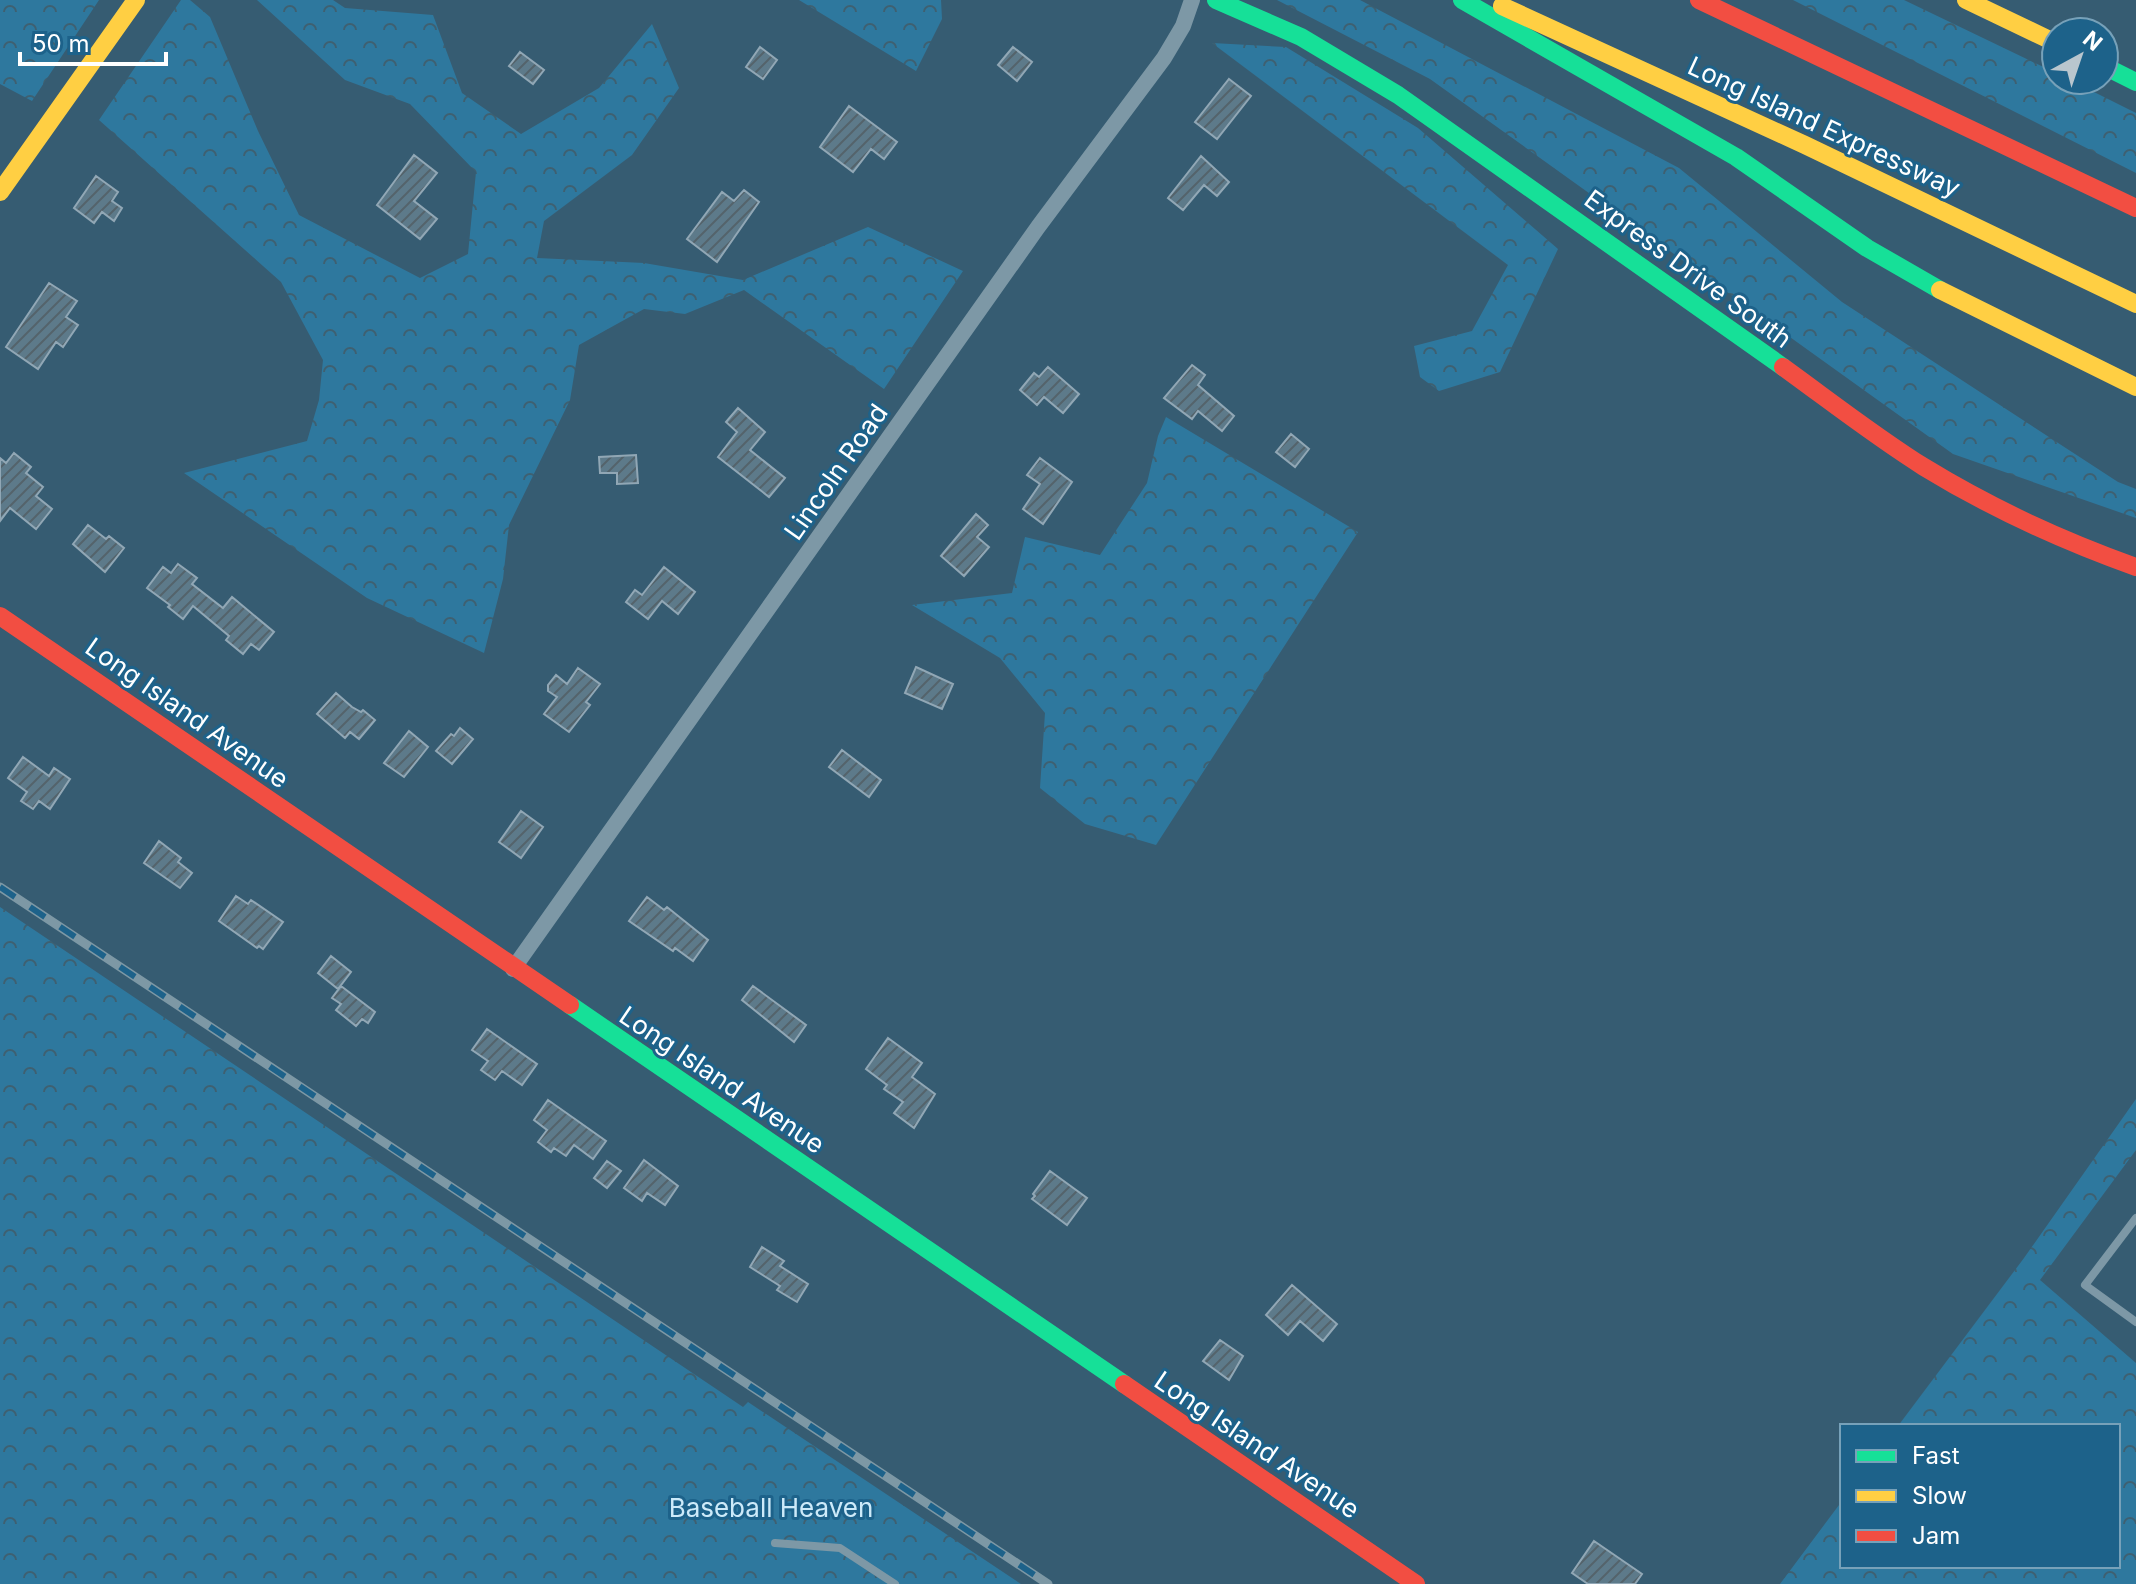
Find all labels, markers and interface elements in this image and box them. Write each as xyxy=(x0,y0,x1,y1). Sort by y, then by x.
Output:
scale bar xyxy=(20,16,166,66)
north arrow xyxy=(2040,16,2120,96)
text: N xyxy=(2078,25,2108,56)
text: 50 m xyxy=(32,29,90,58)
street label: Long Island Expressway xyxy=(1683,50,1965,203)
street label: Express Drive South xyxy=(1579,183,1798,354)
street label: Lincoln Road xyxy=(777,398,894,546)
street label: Long Island Avenue xyxy=(80,631,295,794)
street label: Long Island Avenue xyxy=(614,1000,831,1160)
street label: Long Island Avenue xyxy=(1149,1365,1366,1525)
legend xyxy=(1840,1424,2120,1568)
text: Fast xyxy=(1912,1441,1960,1470)
text: Slow xyxy=(1912,1481,1967,1510)
park label: Baseball Heaven xyxy=(669,1492,873,1523)
text: Jam xyxy=(1912,1521,1960,1550)

